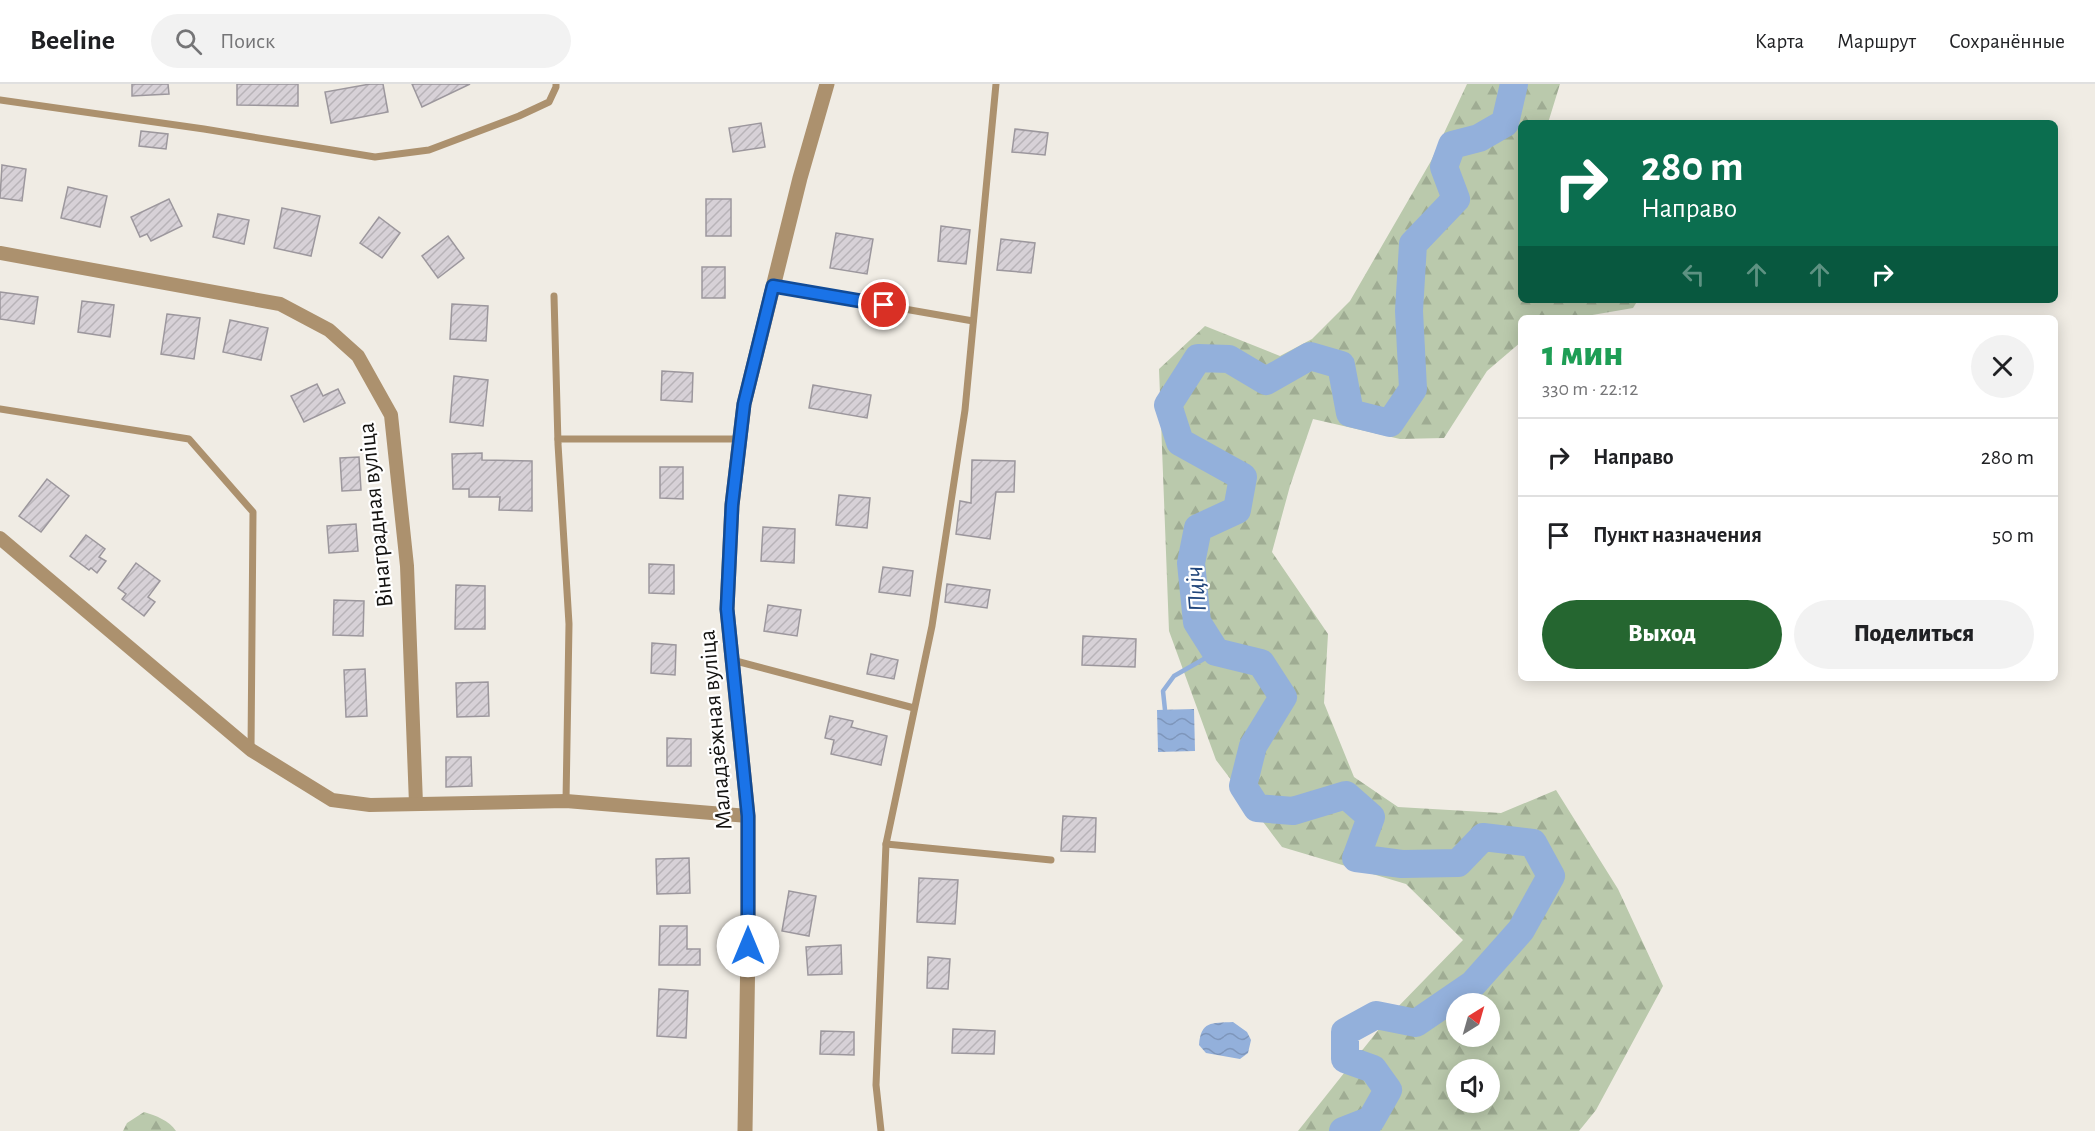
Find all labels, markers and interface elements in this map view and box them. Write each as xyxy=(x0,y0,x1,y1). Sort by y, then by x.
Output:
search box xyxy=(151,14,571,68)
icon: search xyxy=(172,25,205,58)
text: Beeline xyxy=(30,27,115,55)
text: Поиск xyxy=(220,30,275,52)
text: Карта xyxy=(1755,31,1804,52)
text: Маршрут xyxy=(1837,31,1916,52)
text: Сохранённые xyxy=(1949,31,2065,52)
icon: right xyxy=(1542,144,1620,222)
text: 280 m xyxy=(1641,146,1744,188)
text: Направо xyxy=(1641,195,1737,222)
icon: left xyxy=(1677,258,1710,291)
icon: ahead xyxy=(1740,258,1773,291)
icon: ahead xyxy=(1803,258,1836,291)
icon: right xyxy=(1866,258,1899,291)
pin xyxy=(858,279,909,330)
icon: arrive xyxy=(867,288,900,321)
button: close xyxy=(1971,335,2034,398)
text: 1 мин xyxy=(1542,336,1624,372)
text: 330 m · 22:12 xyxy=(1542,379,1638,399)
street label: Вінаградная вуліца xyxy=(354,421,398,609)
icon: right xyxy=(1542,441,1575,474)
text: Направо xyxy=(1593,446,1674,468)
text: 280 m xyxy=(1981,446,2034,468)
icon: arrive xyxy=(1542,519,1575,552)
text: Пункт назначения xyxy=(1593,524,1762,546)
text: 50 m xyxy=(1992,524,2034,546)
water label: Пціч xyxy=(1181,565,1211,613)
button: Выход xyxy=(1542,600,1782,669)
button: Поделиться xyxy=(1794,600,2034,669)
street label: Маладзёжная вуліца xyxy=(695,629,737,831)
position arrow xyxy=(716,914,780,978)
north arrow xyxy=(1446,993,1500,1047)
map controls xyxy=(1446,993,1500,1113)
button: sound xyxy=(1446,1059,1500,1113)

